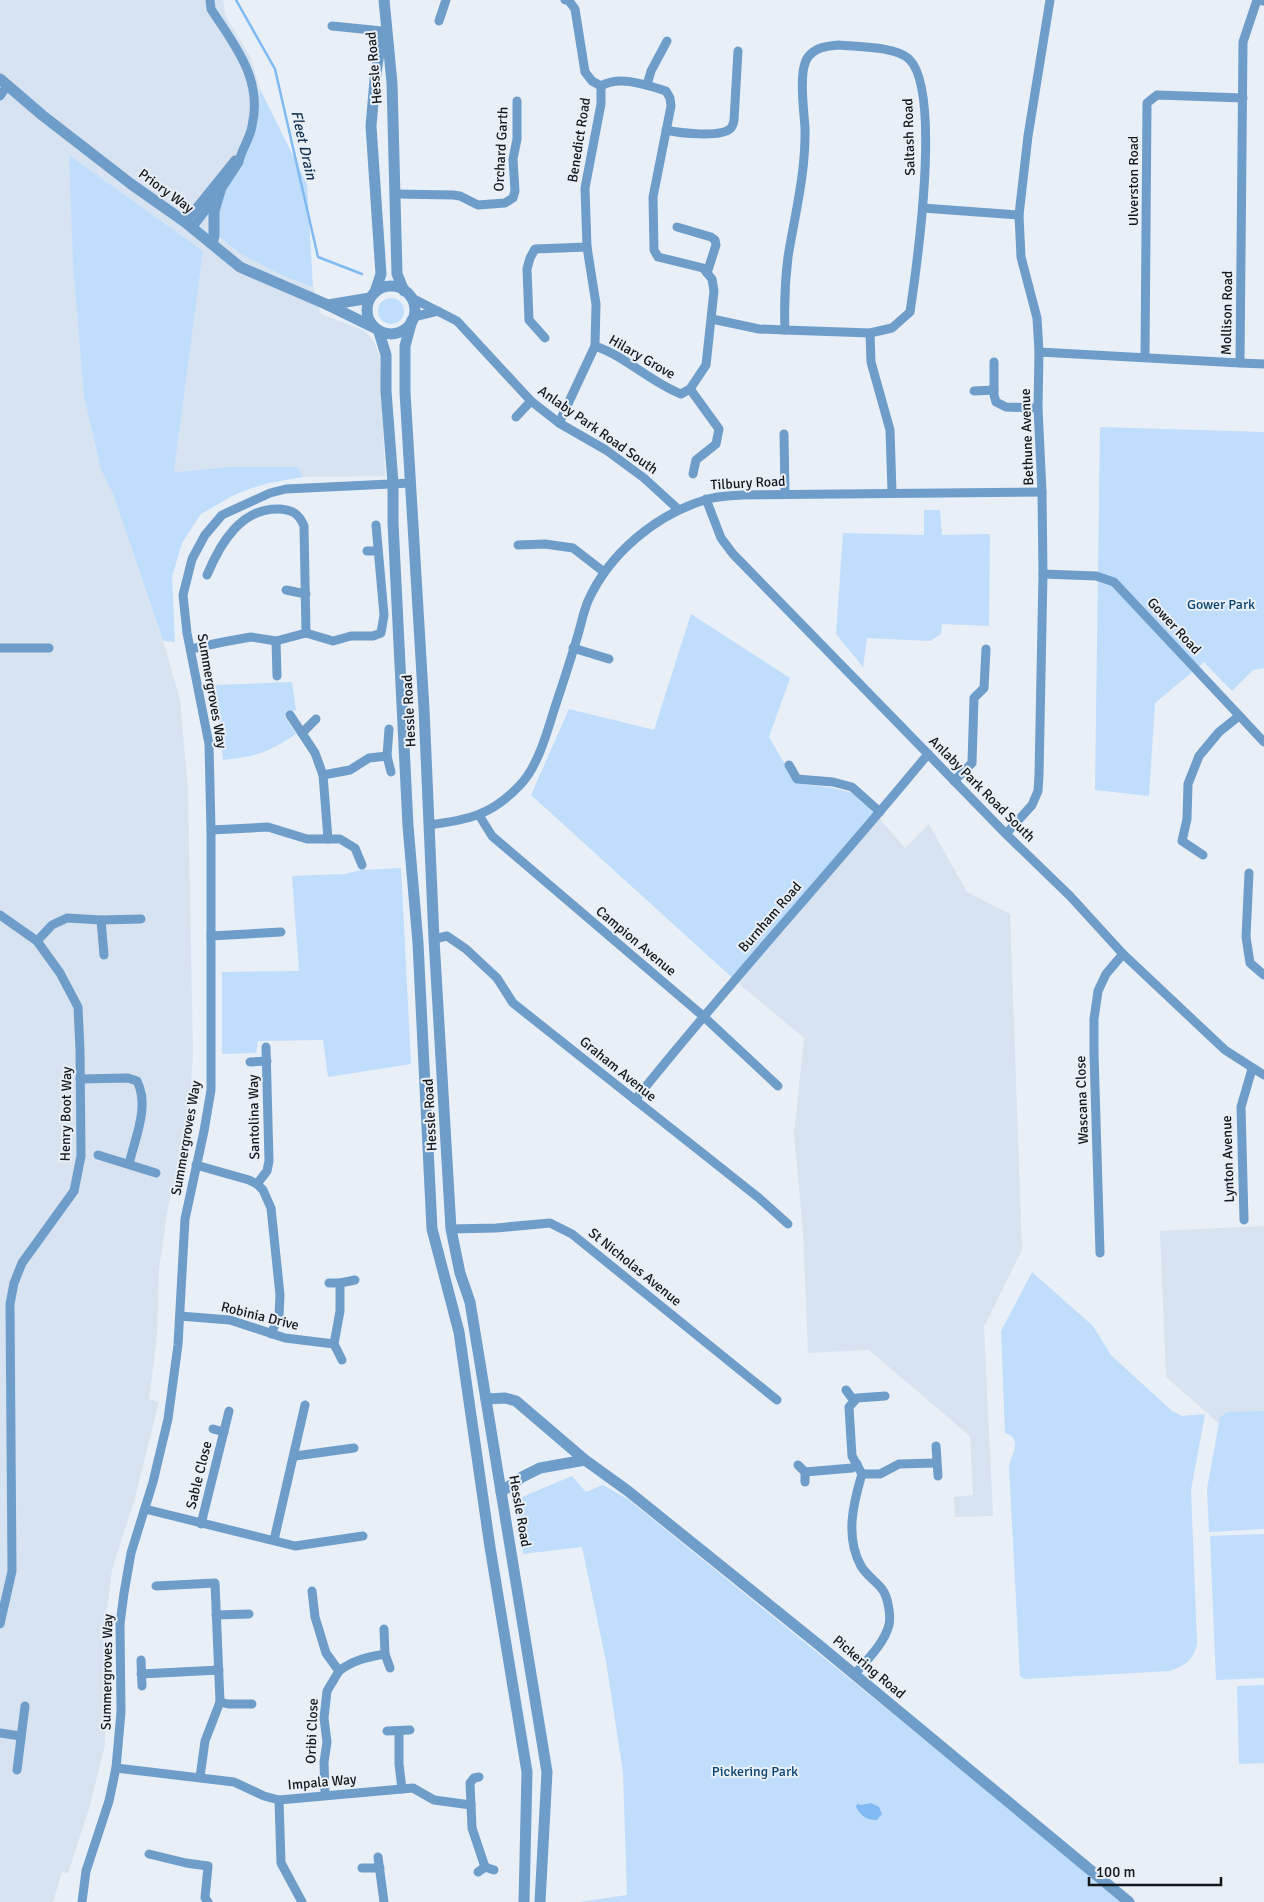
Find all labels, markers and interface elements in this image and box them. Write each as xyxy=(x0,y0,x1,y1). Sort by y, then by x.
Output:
street label: Hessle Road xyxy=(362,31,386,105)
street label: Benedict Road xyxy=(564,96,594,184)
street label: Saltash Road xyxy=(899,98,919,176)
street label: Orchard Garth xyxy=(490,106,512,192)
water label: Fleet Drain xyxy=(287,109,321,182)
street label: Ulverston Road xyxy=(1125,136,1142,226)
street label: Priory Way xyxy=(135,165,197,217)
street label: Mollison Road xyxy=(1218,271,1236,355)
street label: Hilary Grove xyxy=(606,331,678,383)
street label: Anlaby Park Road South xyxy=(535,382,661,478)
street label: Bethune Avenue xyxy=(1017,388,1037,486)
street label: Tilbury Road xyxy=(710,473,786,493)
street label: Gower Road xyxy=(1143,594,1205,658)
park label: Gower Park xyxy=(1187,596,1255,613)
street label: Summergroves Way xyxy=(194,632,231,750)
street label: Hessle Road xyxy=(399,674,419,748)
street label: Anlaby Park Road South xyxy=(926,733,1038,845)
street label: Burnham Road xyxy=(735,878,805,956)
street label: Campion Avenue xyxy=(592,902,680,980)
street label: Graham Avenue xyxy=(576,1033,660,1105)
street label: Wascana Close xyxy=(1072,1055,1092,1145)
street label: Henry Boot Way xyxy=(57,1066,75,1162)
street label: Santolina Way xyxy=(245,1074,263,1160)
street label: Hessle Road xyxy=(420,1078,440,1152)
street label: Summergroves Way xyxy=(168,1079,205,1197)
street label: Lynton Avenue xyxy=(1218,1115,1238,1203)
street label: St Nicholas Avenue xyxy=(585,1224,685,1310)
street label: Robinia Drive xyxy=(219,1298,301,1334)
street label: Sable Close xyxy=(182,1439,216,1511)
street label: Hessle Road xyxy=(505,1474,535,1548)
street label: Summergroves Way xyxy=(97,1613,117,1730)
street label: Pickering Road xyxy=(829,1632,909,1702)
street label: Oribi Close xyxy=(302,1698,322,1764)
park label: Pickering Park xyxy=(712,1763,798,1780)
street label: Impala Way xyxy=(287,1770,358,1793)
scale bar xyxy=(1089,1854,1222,1886)
text: 100 m xyxy=(1096,1863,1136,1881)

